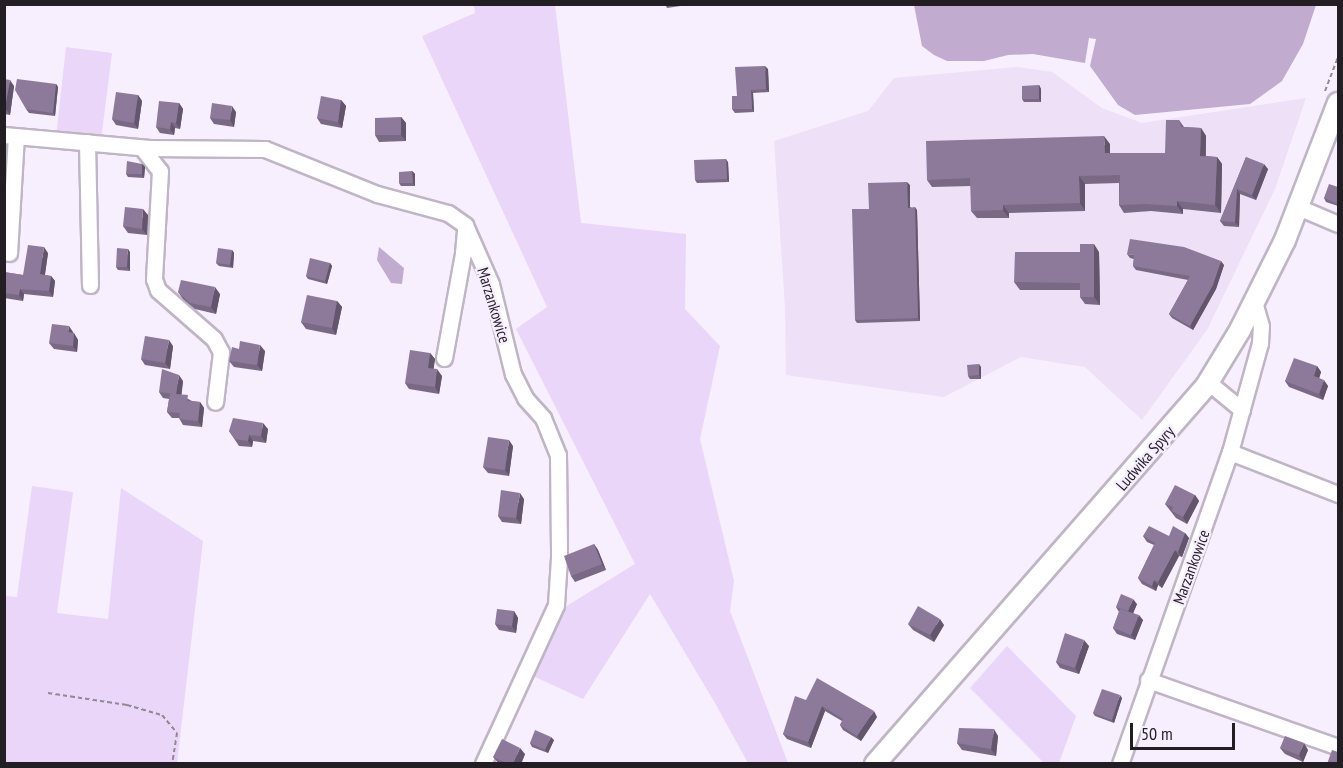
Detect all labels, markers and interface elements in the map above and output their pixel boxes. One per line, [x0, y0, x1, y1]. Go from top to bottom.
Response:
street label: Marzankowice [473, 265, 515, 345]
street label: Ludwika Spyry [1112, 422, 1178, 494]
street label: Marzankowice [1169, 527, 1213, 607]
scale bar [1133, 711, 1238, 749]
text: 50 m [1141, 722, 1173, 745]

